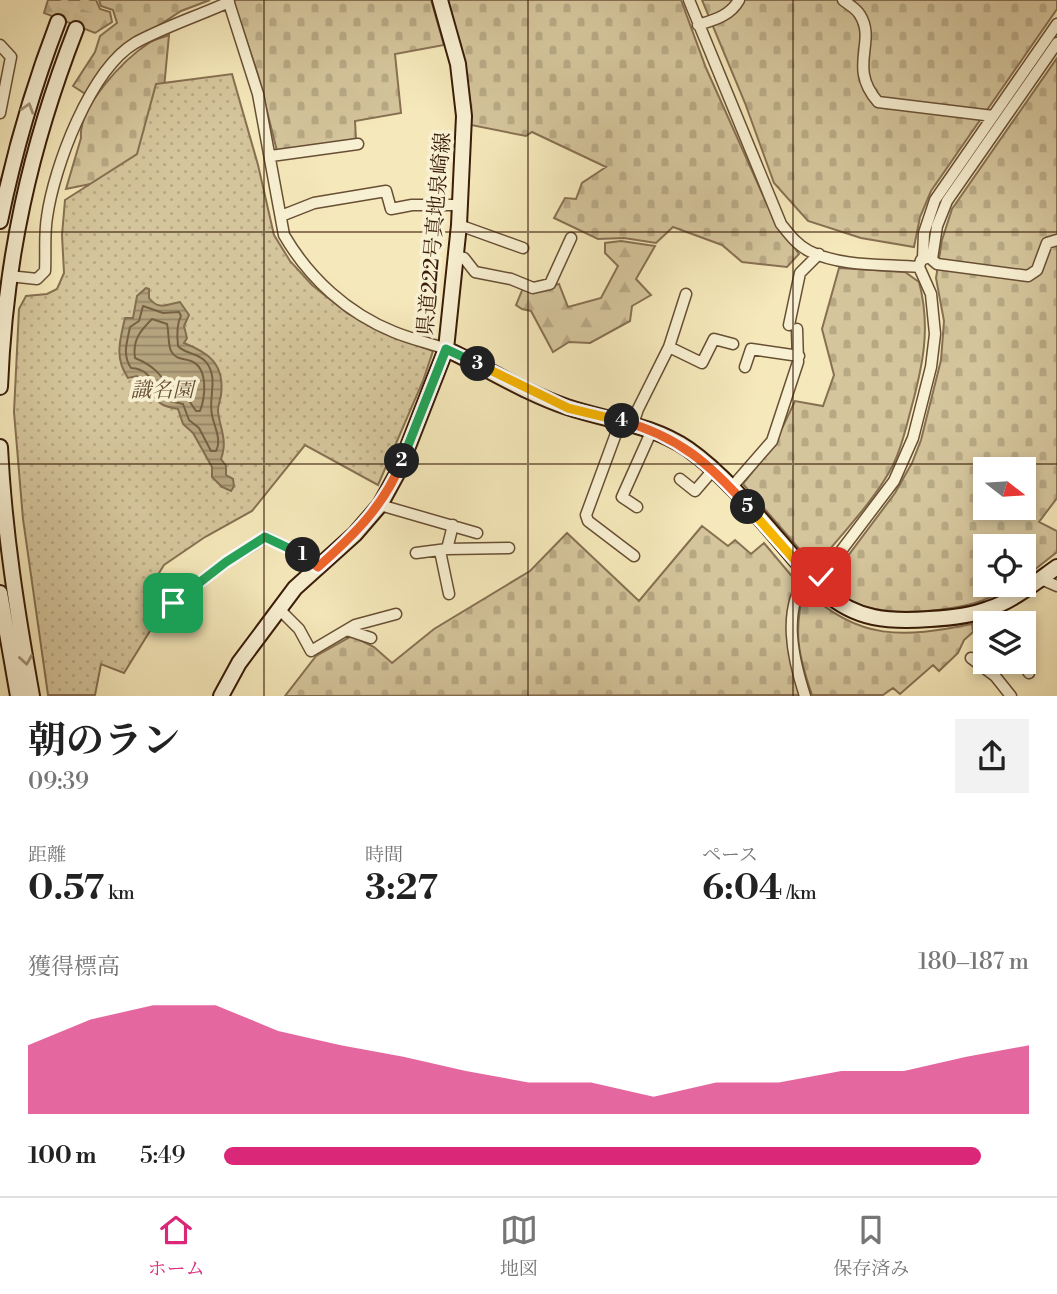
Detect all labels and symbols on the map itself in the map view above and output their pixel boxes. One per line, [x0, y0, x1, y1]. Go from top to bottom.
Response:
one-way arrow [19, 102, 34, 114]
street label: 県道222号真地泉崎線 [413, 131, 457, 337]
pin: 3 [461, 346, 496, 382]
park label: 識名園 [131, 378, 196, 404]
pin: 4 [604, 404, 640, 438]
pin: 2 [384, 444, 420, 478]
north arrow [973, 457, 1036, 520]
pin: 5 [730, 490, 766, 524]
pin: 1 [286, 538, 320, 572]
pin [791, 547, 851, 607]
pin [143, 573, 203, 633]
one-way arrow [18, 654, 33, 666]

